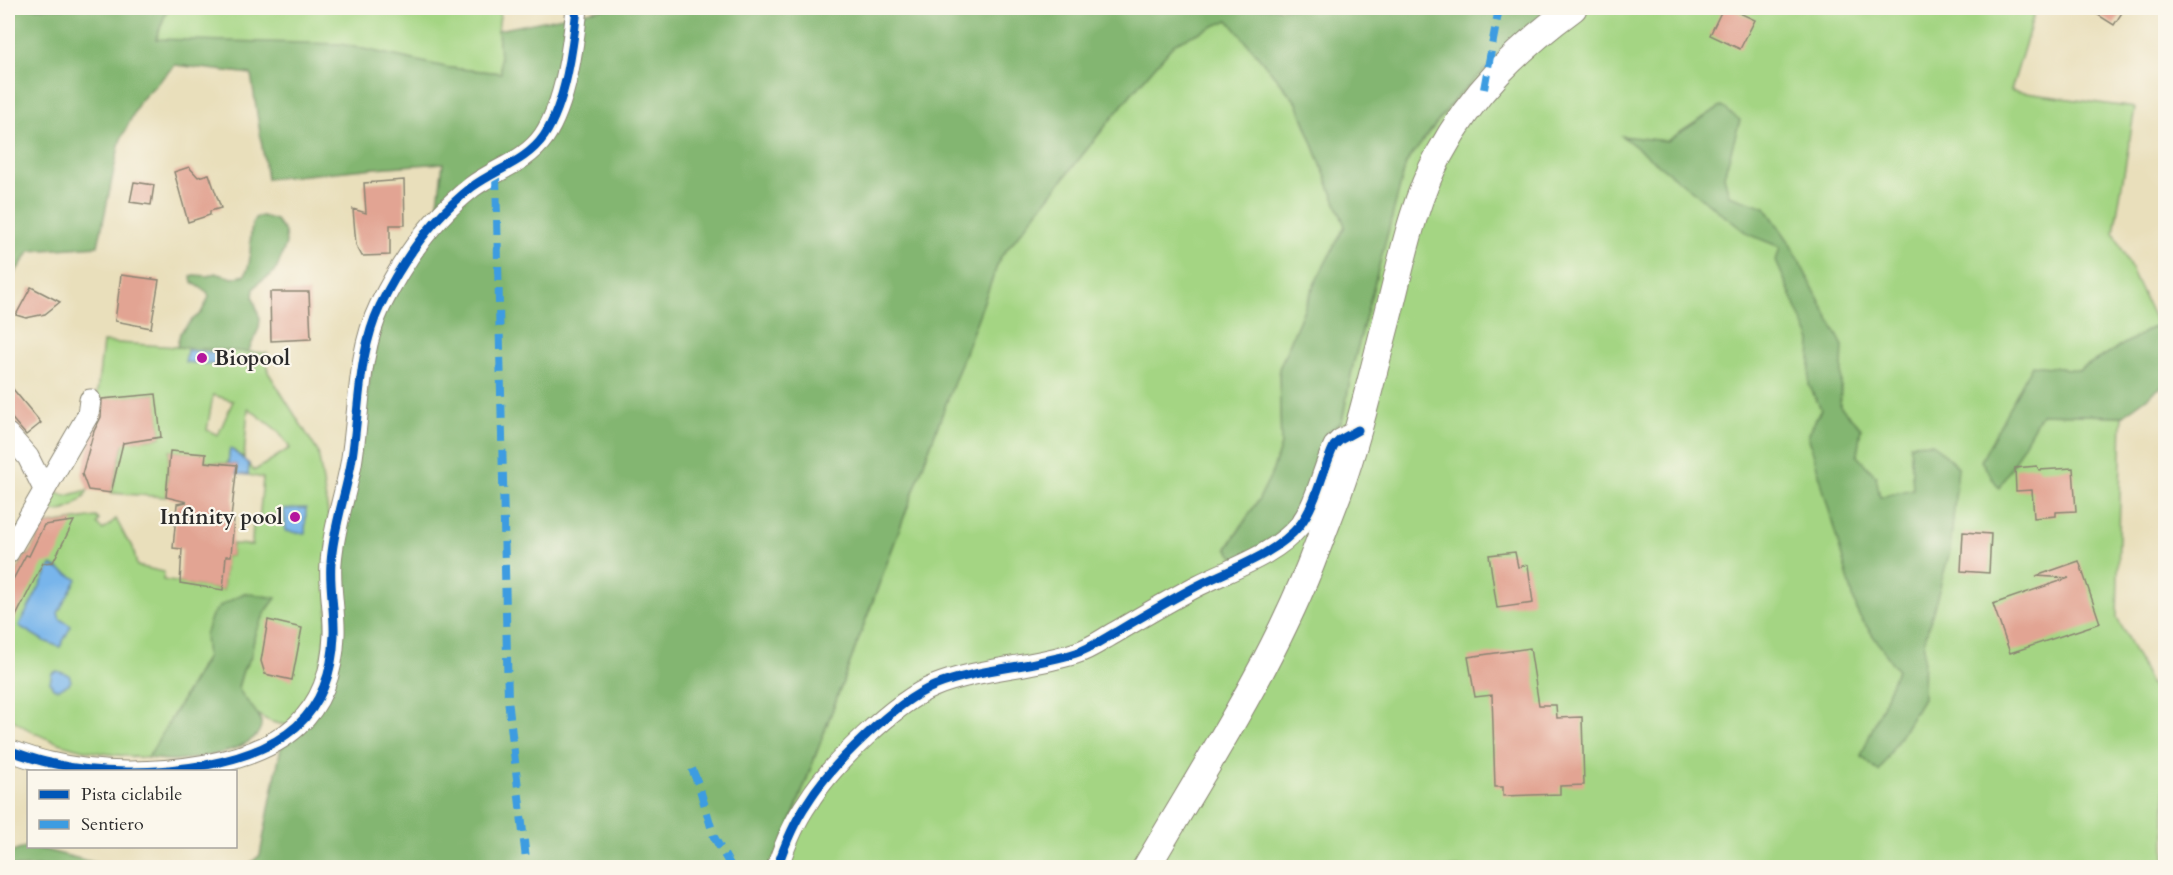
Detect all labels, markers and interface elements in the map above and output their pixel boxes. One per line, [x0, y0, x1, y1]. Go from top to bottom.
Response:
place label: Biopool [214, 344, 290, 373]
marker: Biopool [195, 351, 209, 365]
place label: Infinity pool [160, 503, 283, 532]
marker: Infinity pool [288, 510, 302, 524]
legend [27, 770, 237, 848]
text: Pista ciclabile [81, 782, 182, 807]
text: Sentiero [81, 812, 144, 837]

